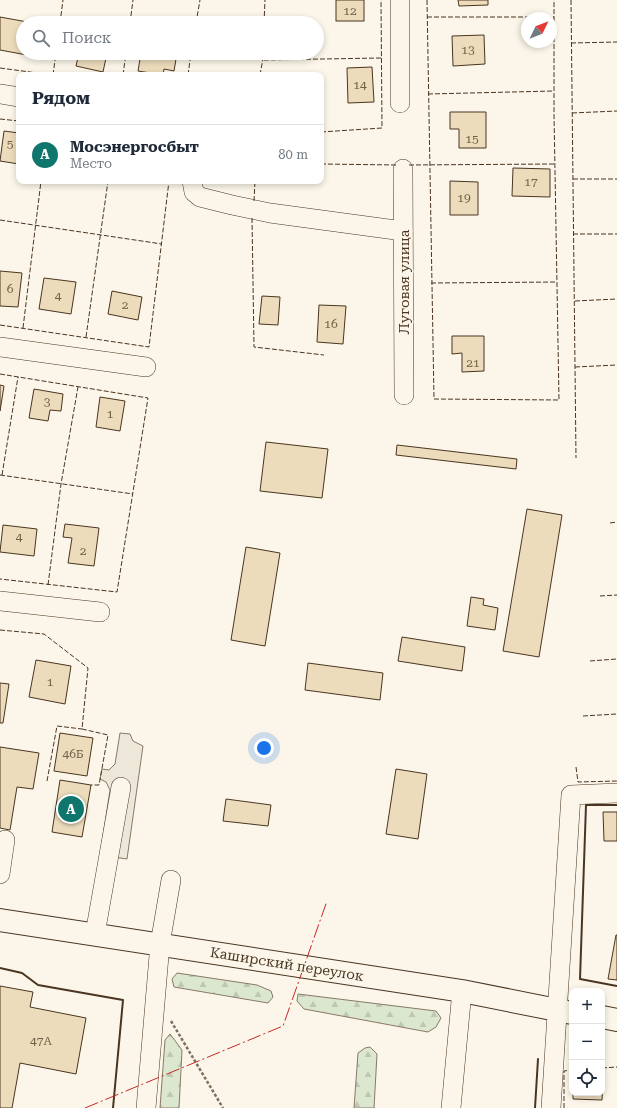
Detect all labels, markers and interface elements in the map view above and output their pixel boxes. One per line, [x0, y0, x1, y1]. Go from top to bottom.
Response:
house number: 12 [343, 4, 357, 18]
north arrow [521, 12, 557, 48]
search box [16, 16, 324, 60]
icon: search [30, 27, 52, 49]
text: Поиск [62, 29, 111, 47]
house number: 13 [461, 43, 475, 57]
house number: 14 [353, 78, 367, 92]
text: Рядом [32, 88, 90, 108]
house number: 15 [465, 132, 479, 146]
house number: 5 [7, 137, 14, 151]
text: Мосэнергосбыт [70, 138, 199, 156]
text: A [40, 147, 50, 162]
text: 80 m [278, 147, 308, 162]
text: Место [70, 156, 112, 171]
house number: 17 [524, 175, 538, 189]
house number: 19 [457, 191, 471, 205]
street label: Луговая улица [396, 229, 412, 334]
house number: 6 [7, 282, 14, 296]
house number: 4 [55, 289, 62, 303]
house number: 2 [122, 298, 129, 312]
house number: 16 [324, 317, 338, 331]
house number: 21 [466, 356, 480, 370]
house number: 3 [44, 395, 51, 409]
house number: 1 [107, 407, 114, 421]
house number: 4 [16, 530, 23, 544]
house number: 2 [80, 544, 87, 558]
house number: 1 [47, 675, 54, 689]
your location [254, 738, 274, 758]
house number: 46Б [62, 747, 84, 761]
pin: A [58, 794, 84, 824]
street label: Каширский переулок [209, 944, 365, 984]
map controls [569, 988, 605, 1096]
button: + [569, 988, 605, 1024]
button: − [569, 1024, 605, 1060]
house number: 47А [30, 1034, 53, 1048]
button: locate [569, 1060, 605, 1096]

